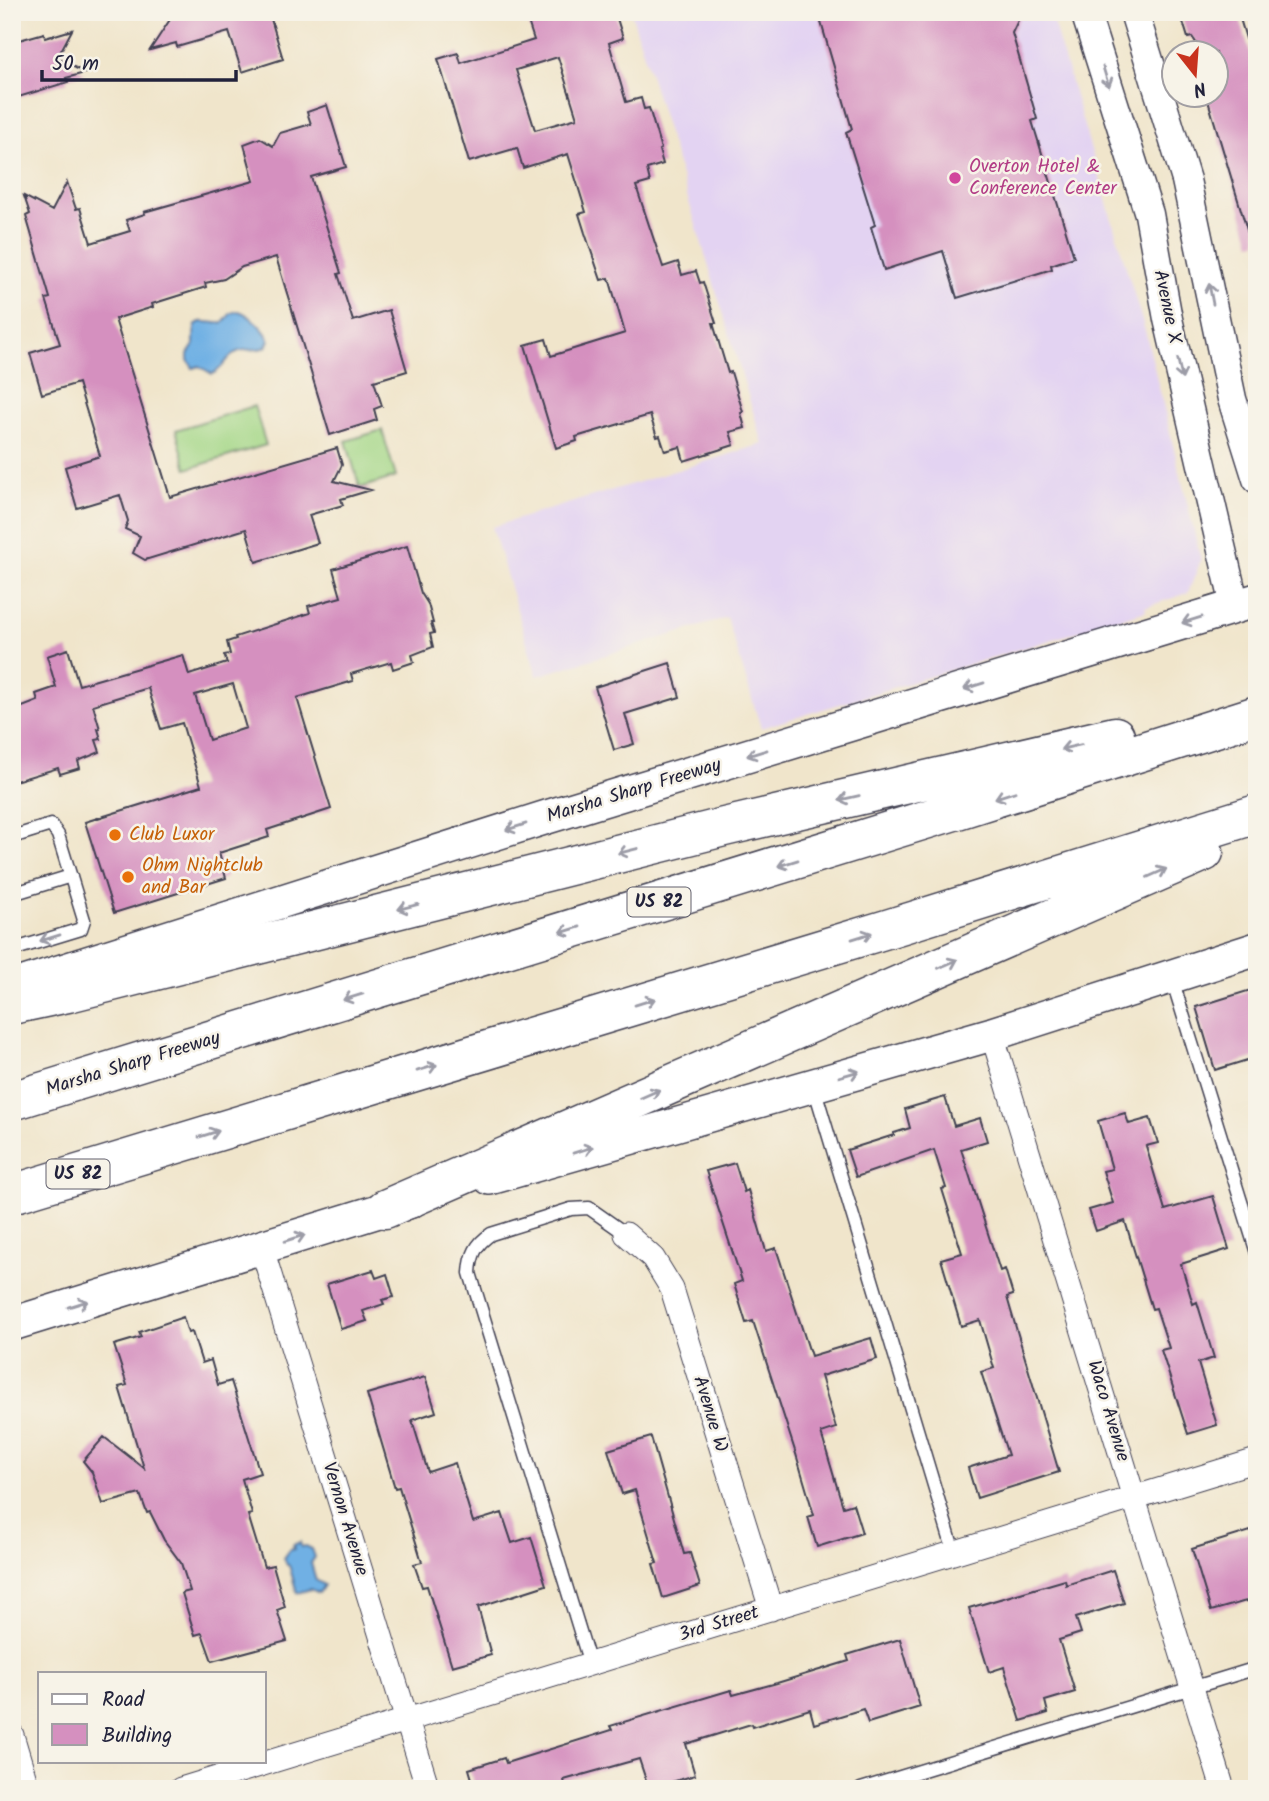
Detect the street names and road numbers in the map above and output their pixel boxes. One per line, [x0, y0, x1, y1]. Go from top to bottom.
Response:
street label: Avenue X [1144, 267, 1190, 347]
street label: Marsha Sharp Freeway [543, 750, 726, 832]
road number: US 82 [628, 888, 690, 917]
street label: Marsha Sharp Freeway [42, 1023, 225, 1105]
road number: US 82 [46, 1160, 110, 1189]
street label: Waco Avenue [1078, 1357, 1138, 1466]
street label: Avenue W [684, 1372, 736, 1456]
street label: Vernon Avenue [313, 1458, 377, 1580]
street label: 3rd Street [675, 1597, 763, 1650]

